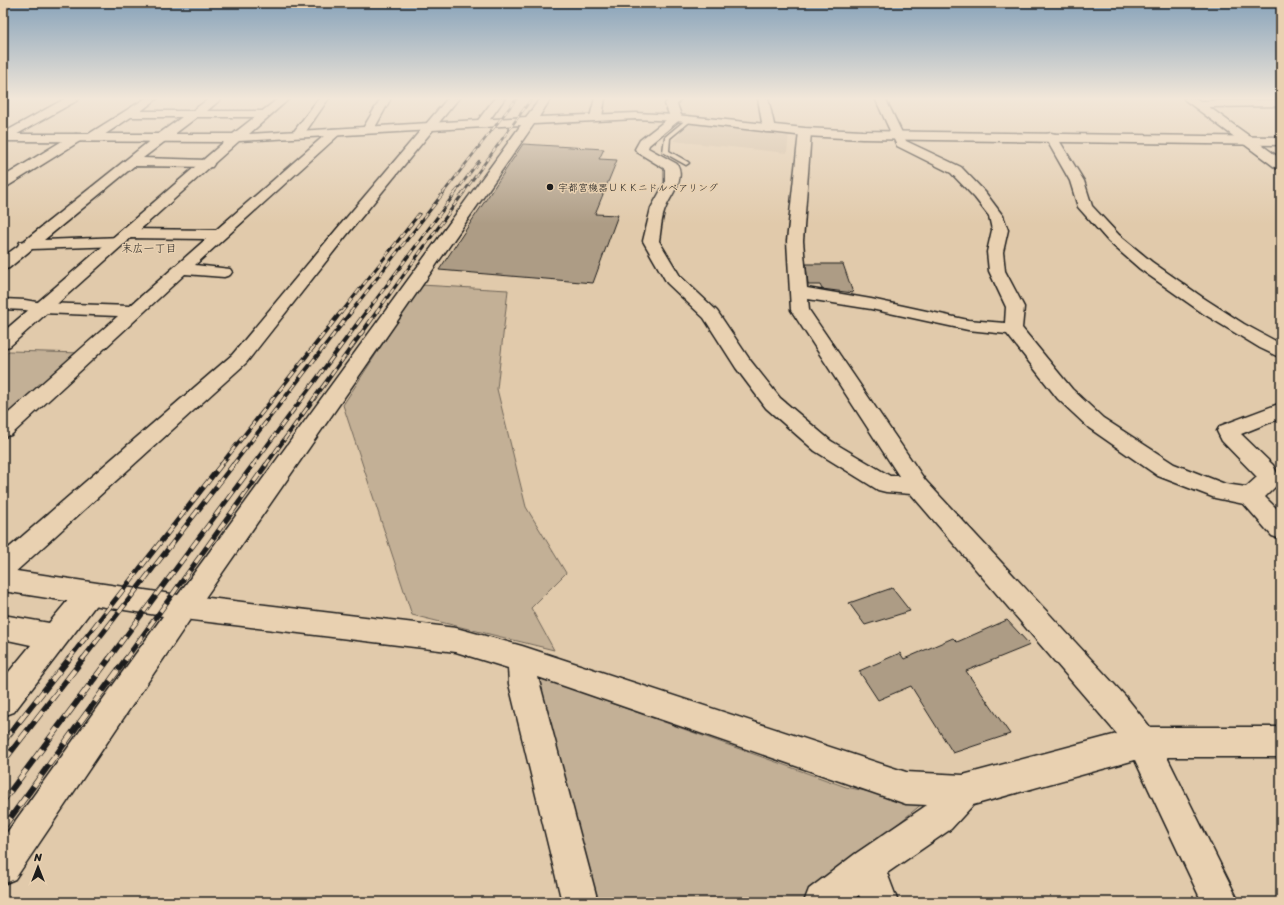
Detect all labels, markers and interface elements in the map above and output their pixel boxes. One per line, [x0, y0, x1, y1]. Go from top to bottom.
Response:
place label: 宇都宮機器ＵＫＫニドルベアリング [558, 179, 718, 197]
marker: 宇都宮機器ＵＫＫニドルベアリング [545, 182, 555, 192]
district label: 末広一丁目 [122, 239, 177, 258]
north arrow [18, 847, 58, 887]
text: N [33, 848, 42, 867]

